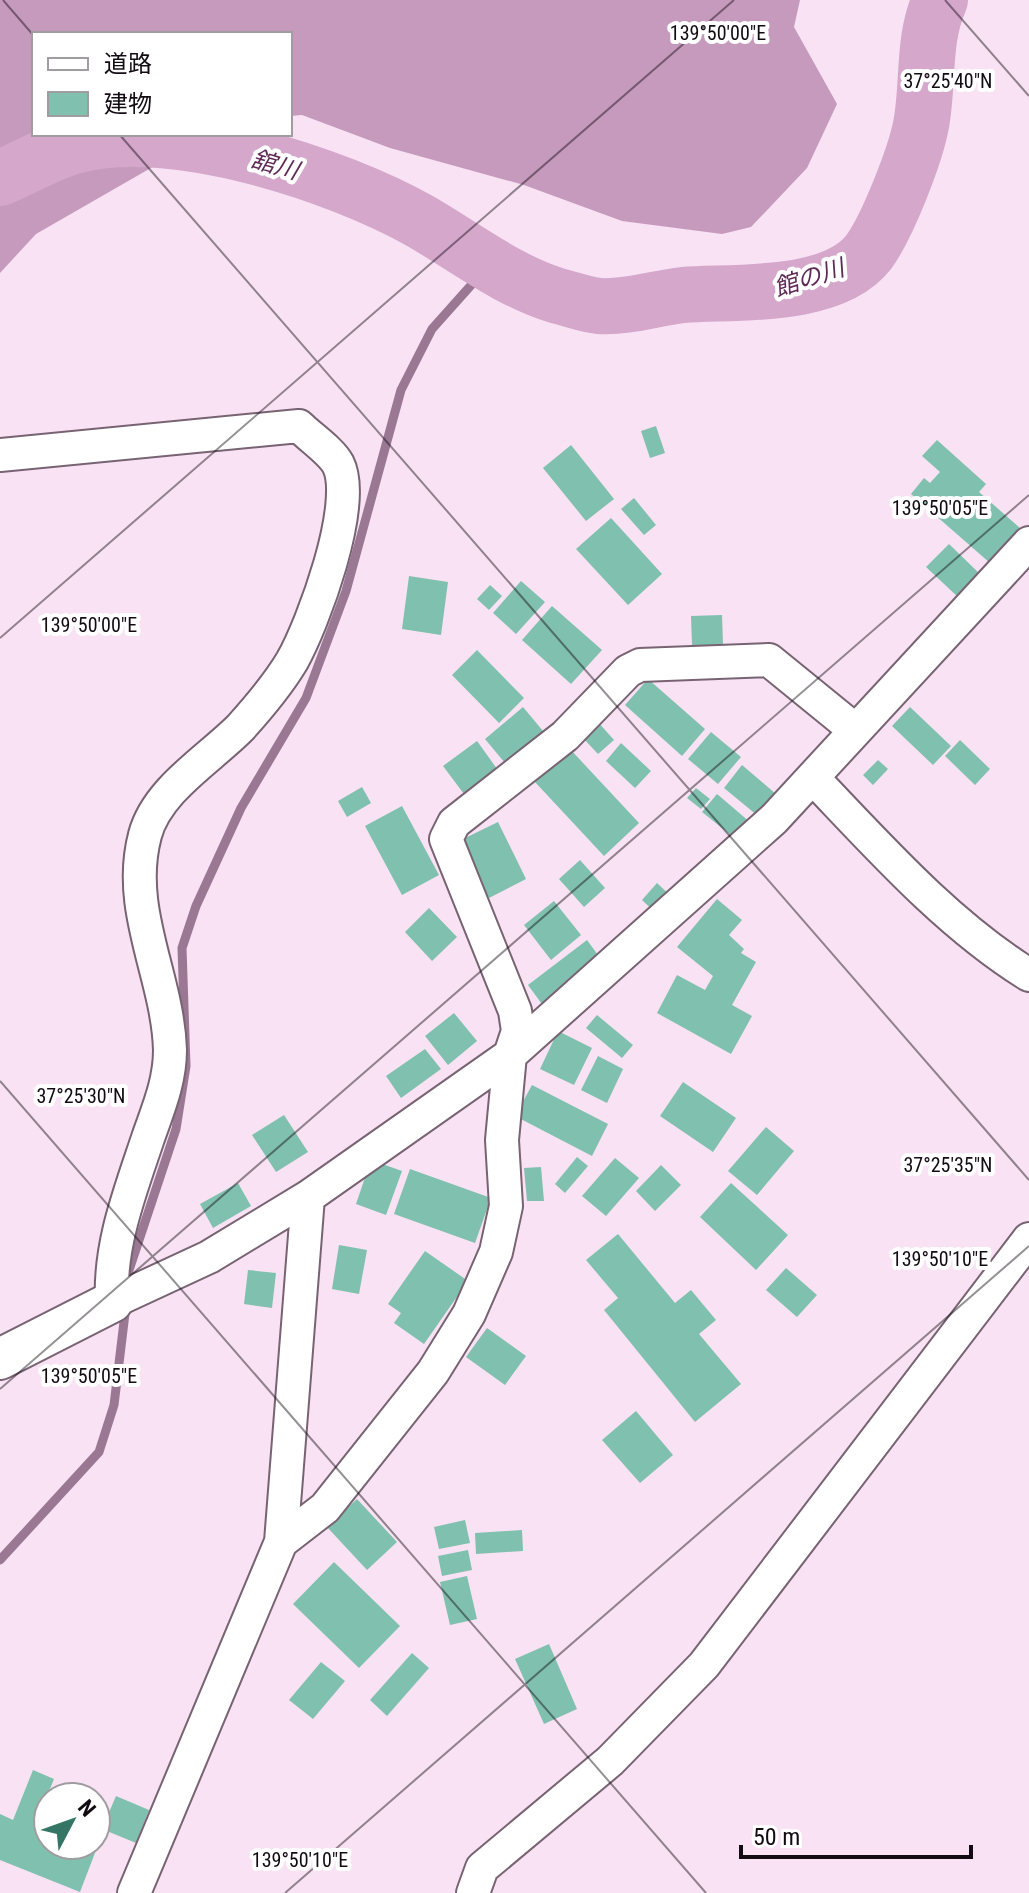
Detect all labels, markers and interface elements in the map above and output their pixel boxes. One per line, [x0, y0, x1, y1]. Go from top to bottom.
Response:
text: 139°50'00"E [670, 21, 766, 45]
legend [32, 32, 292, 136]
text: 道路 [104, 50, 152, 78]
text: 37°25'40"N [903, 69, 993, 93]
text: 建物 [104, 90, 152, 118]
water label: 舘川 [248, 145, 305, 186]
water label: 館の川 [770, 253, 850, 302]
text: 139°50'05"E [892, 496, 988, 520]
text: 139°50'00"E [41, 613, 137, 637]
text: 37°25'30"N [36, 1084, 126, 1108]
text: 37°25'35"N [903, 1153, 993, 1177]
text: 139°50'10"E [892, 1247, 988, 1271]
text: 139°50'05"E [41, 1364, 137, 1388]
north arrow [32, 1781, 112, 1861]
text: N [73, 1795, 101, 1821]
scale bar [741, 1809, 971, 1859]
text: 50 m [753, 1823, 800, 1851]
text: 139°50'10"E [252, 1848, 348, 1872]

